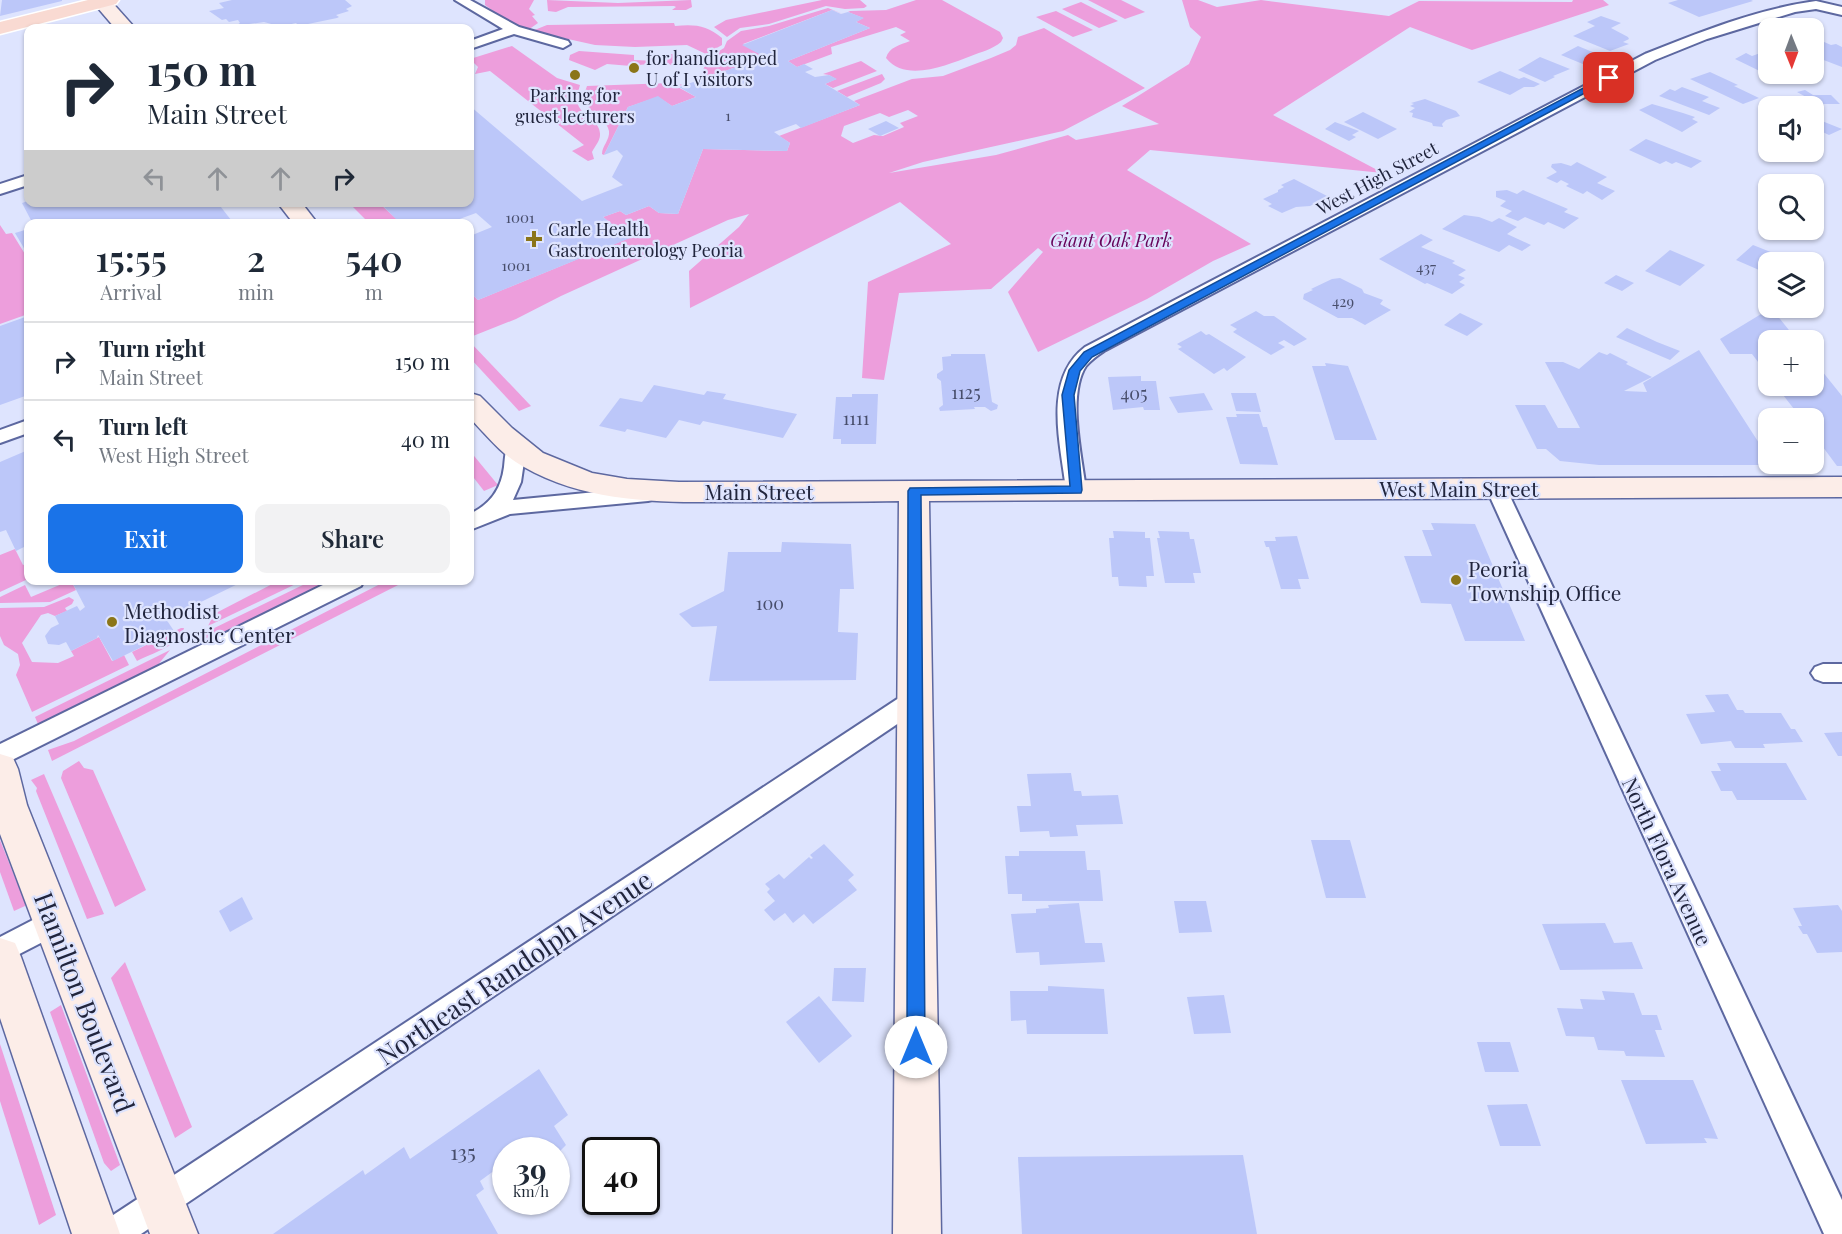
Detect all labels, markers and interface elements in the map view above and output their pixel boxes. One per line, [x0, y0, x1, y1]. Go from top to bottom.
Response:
north arrow [1758, 18, 1824, 84]
map controls [1758, 18, 1824, 474]
text: 150 m [147, 41, 257, 97]
place label: for handicapped U of I visitors [646, 46, 778, 91]
icon: right [48, 48, 126, 126]
pin [1583, 52, 1634, 103]
marker: for handicapped U of I visitors [627, 61, 641, 75]
icon: arrive [1592, 61, 1625, 94]
marker: Parking for guest lecturers [568, 68, 582, 82]
place label: Parking for guest lecturers [515, 83, 635, 128]
text: Main Street [147, 95, 287, 131]
button: sound [1758, 96, 1824, 162]
house number: 1 [725, 105, 731, 125]
street label: West High Street [1311, 136, 1443, 221]
icon: left [138, 162, 171, 195]
icon: ahead [201, 162, 234, 195]
icon: ahead [264, 162, 297, 195]
icon: right [327, 162, 360, 195]
button: search [1758, 174, 1824, 240]
house number: 1001 [505, 207, 535, 227]
place label: Carle Health Gastroenterology Peoria [548, 217, 743, 262]
park label: Giant Oak Park [1050, 228, 1172, 252]
marker: Carle Health Gastroenterology Peoria [525, 230, 543, 248]
text: 15:55 [95, 233, 167, 281]
text: 2 [247, 233, 265, 281]
text: 540 [345, 233, 403, 281]
button: layers [1758, 252, 1824, 318]
house number: 1001 [501, 255, 531, 275]
house number: 437 [1416, 257, 1436, 277]
text: Arrival [100, 278, 162, 305]
text: min [238, 278, 274, 305]
text: m [365, 278, 383, 305]
house number: 429 [1332, 291, 1354, 311]
button: + [1758, 330, 1824, 396]
text: Turn right [99, 333, 205, 363]
icon: right [48, 345, 81, 378]
text: 150 m [395, 346, 450, 376]
text: Main Street [99, 363, 203, 390]
house number: 1125 [951, 380, 981, 404]
house number: 405 [1120, 381, 1148, 405]
house number: 1111 [843, 406, 870, 430]
button: − [1758, 408, 1824, 474]
text: Turn left [99, 411, 188, 441]
icon: left [48, 423, 81, 456]
text: 40 m [401, 424, 450, 454]
text: West High Street [99, 441, 249, 468]
street label: West Main Street [1379, 474, 1539, 502]
street label: Main Street [705, 477, 814, 505]
button: Exit [48, 504, 243, 573]
button: Share [255, 504, 450, 573]
place label: Peoria Township Office [1468, 554, 1622, 606]
marker: Peoria Township Office [1449, 573, 1463, 587]
house number: 100 [756, 591, 784, 615]
place label: Methodist Diagnostic Center [124, 596, 295, 648]
marker: Methodist Diagnostic Center [105, 615, 119, 629]
street label: North Flora Avenue [1617, 772, 1719, 950]
street label: Northeast Randolph Avenue [370, 862, 658, 1072]
street label: Hamilton Boulevard [27, 887, 143, 1117]
position arrow [884, 1015, 948, 1079]
house number: 135 [450, 1137, 476, 1165]
speed limit sign: 40 [582, 1137, 660, 1215]
text: 39 [515, 1149, 547, 1189]
text: km/h [513, 1181, 549, 1201]

